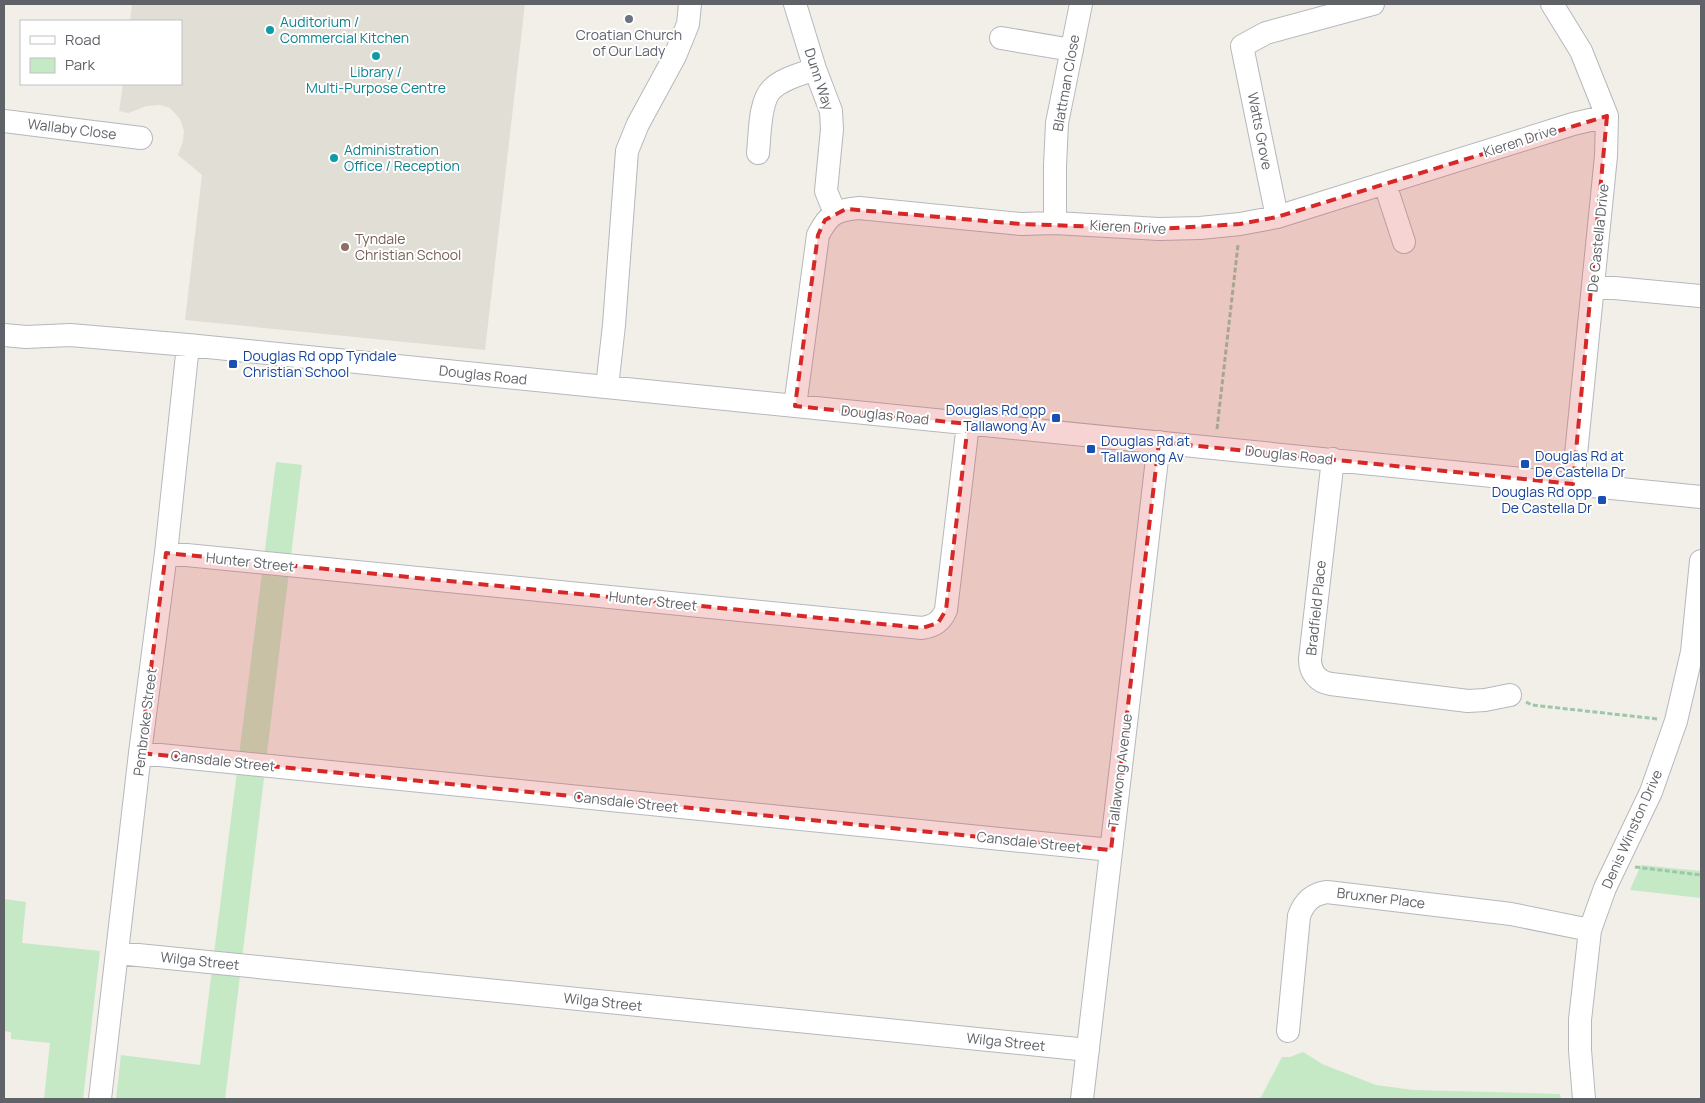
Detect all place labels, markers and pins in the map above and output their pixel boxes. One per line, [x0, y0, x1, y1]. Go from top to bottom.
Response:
place label: Auditorium / Commercial Kitchen [280, 12, 409, 47]
marker: Croatian Church of Our Lady [623, 13, 635, 25]
marker: Auditorium / Commercial Kitchen [264, 24, 276, 36]
place label: Croatian Church of Our Lady [576, 25, 682, 60]
marker: Library / Multi-Purpose Centre [370, 50, 382, 62]
place label: Library / Multi-Purpose Centre [306, 62, 446, 97]
place label: Administration Office / Reception [344, 140, 460, 175]
marker: Administration Office / Reception [328, 152, 340, 164]
place label: Tyndale Christian School [355, 229, 461, 264]
marker: Tyndale Christian School [339, 241, 351, 253]
place label: Douglas Rd opp Tyndale Christian School [243, 346, 397, 381]
marker: Douglas Rd opp Tyndale Christian School [227, 358, 239, 370]
place label: Douglas Rd opp Tallawong Av [946, 400, 1046, 435]
marker: Douglas Rd opp Tallawong Av [1050, 412, 1062, 424]
place label: Douglas Rd at Tallawong Av [1101, 431, 1190, 466]
marker: Douglas Rd at Tallawong Av [1085, 443, 1097, 455]
place label: Douglas Rd at De Castella Dr [1535, 446, 1626, 481]
marker: Douglas Rd at De Castella Dr [1519, 458, 1531, 470]
place label: Douglas Rd opp De Castella Dr [1492, 482, 1592, 517]
marker: Douglas Rd opp De Castella Dr [1596, 494, 1608, 506]

